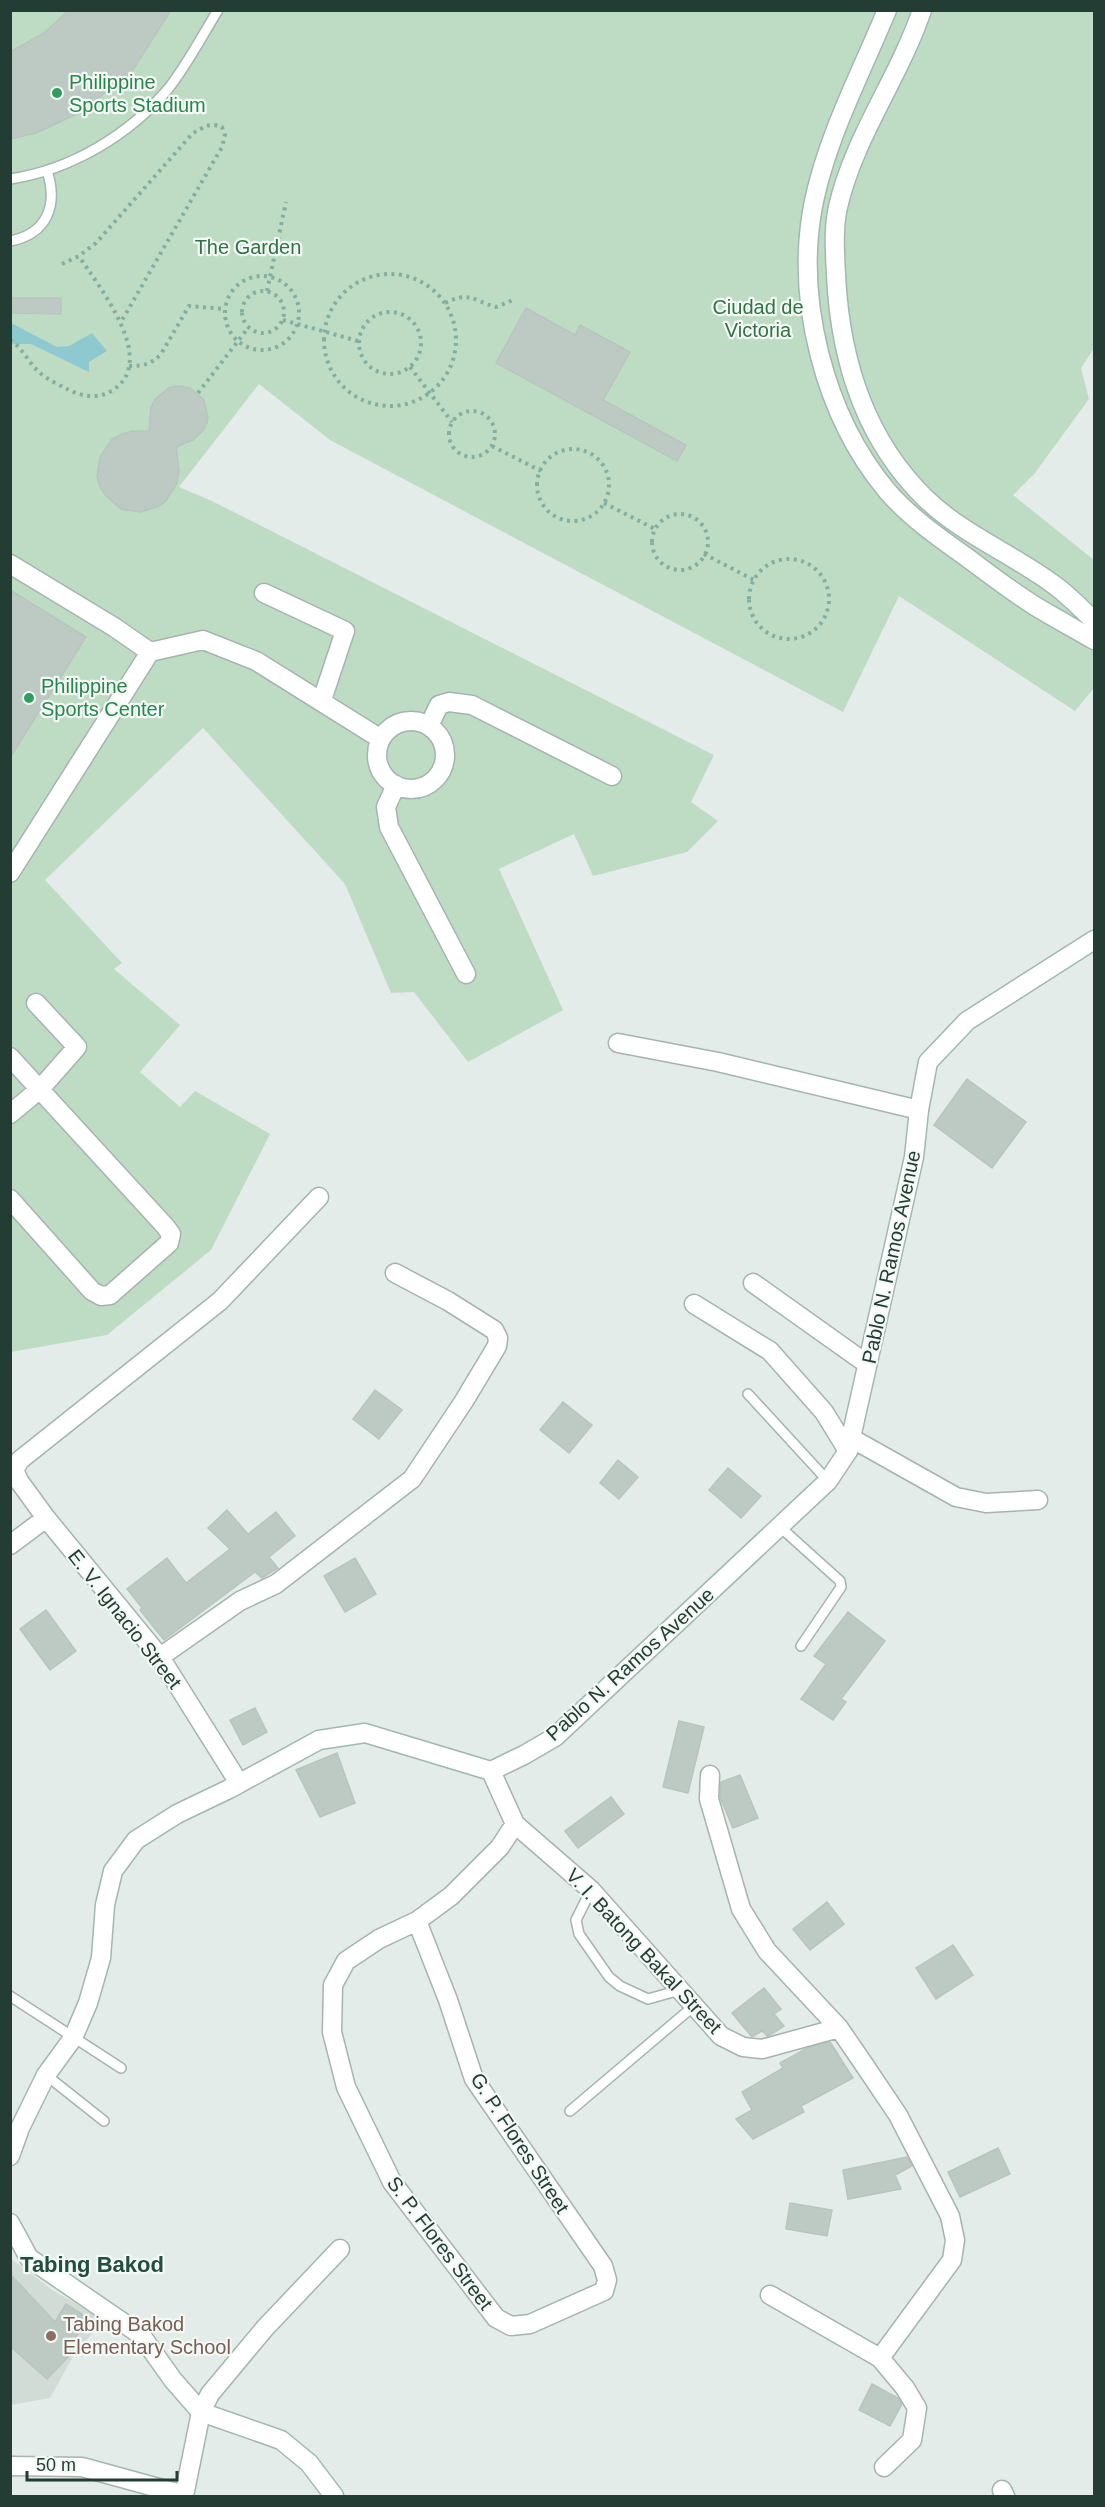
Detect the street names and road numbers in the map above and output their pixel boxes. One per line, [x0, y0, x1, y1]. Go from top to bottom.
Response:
street label: Pablo N. Ramos Avenue [858, 1148, 924, 1366]
street label: E. V. Ignacio Street [64, 1545, 186, 1693]
street label: Pablo N. Ramos Avenue [542, 1583, 718, 1745]
street label: V. I. Batong Bakal Street [562, 1864, 726, 2038]
street label: G. P. Flores Street [466, 2069, 574, 2218]
street label: S. P. Flores Street [383, 2172, 497, 2314]

